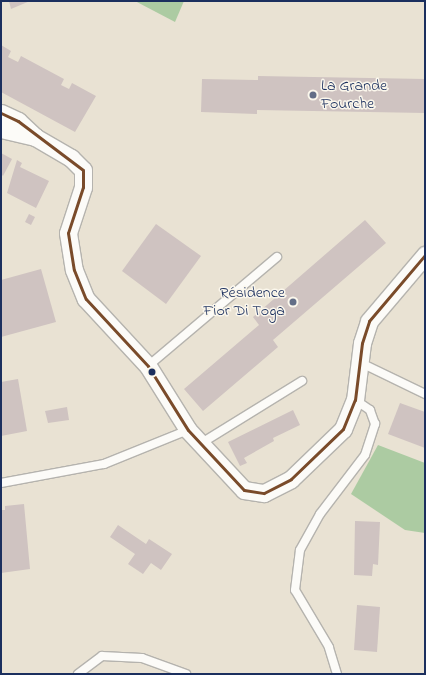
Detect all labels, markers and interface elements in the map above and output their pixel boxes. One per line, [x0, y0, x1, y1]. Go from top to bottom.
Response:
place label: La Grande Fourche [321, 76, 387, 114]
marker: La Grande Fourche [308, 90, 318, 100]
place label: Résidence Fior Di Toga [203, 283, 285, 321]
marker: Résidence Fior Di Toga [288, 297, 298, 307]
unlabelled marker [147, 367, 157, 377]

